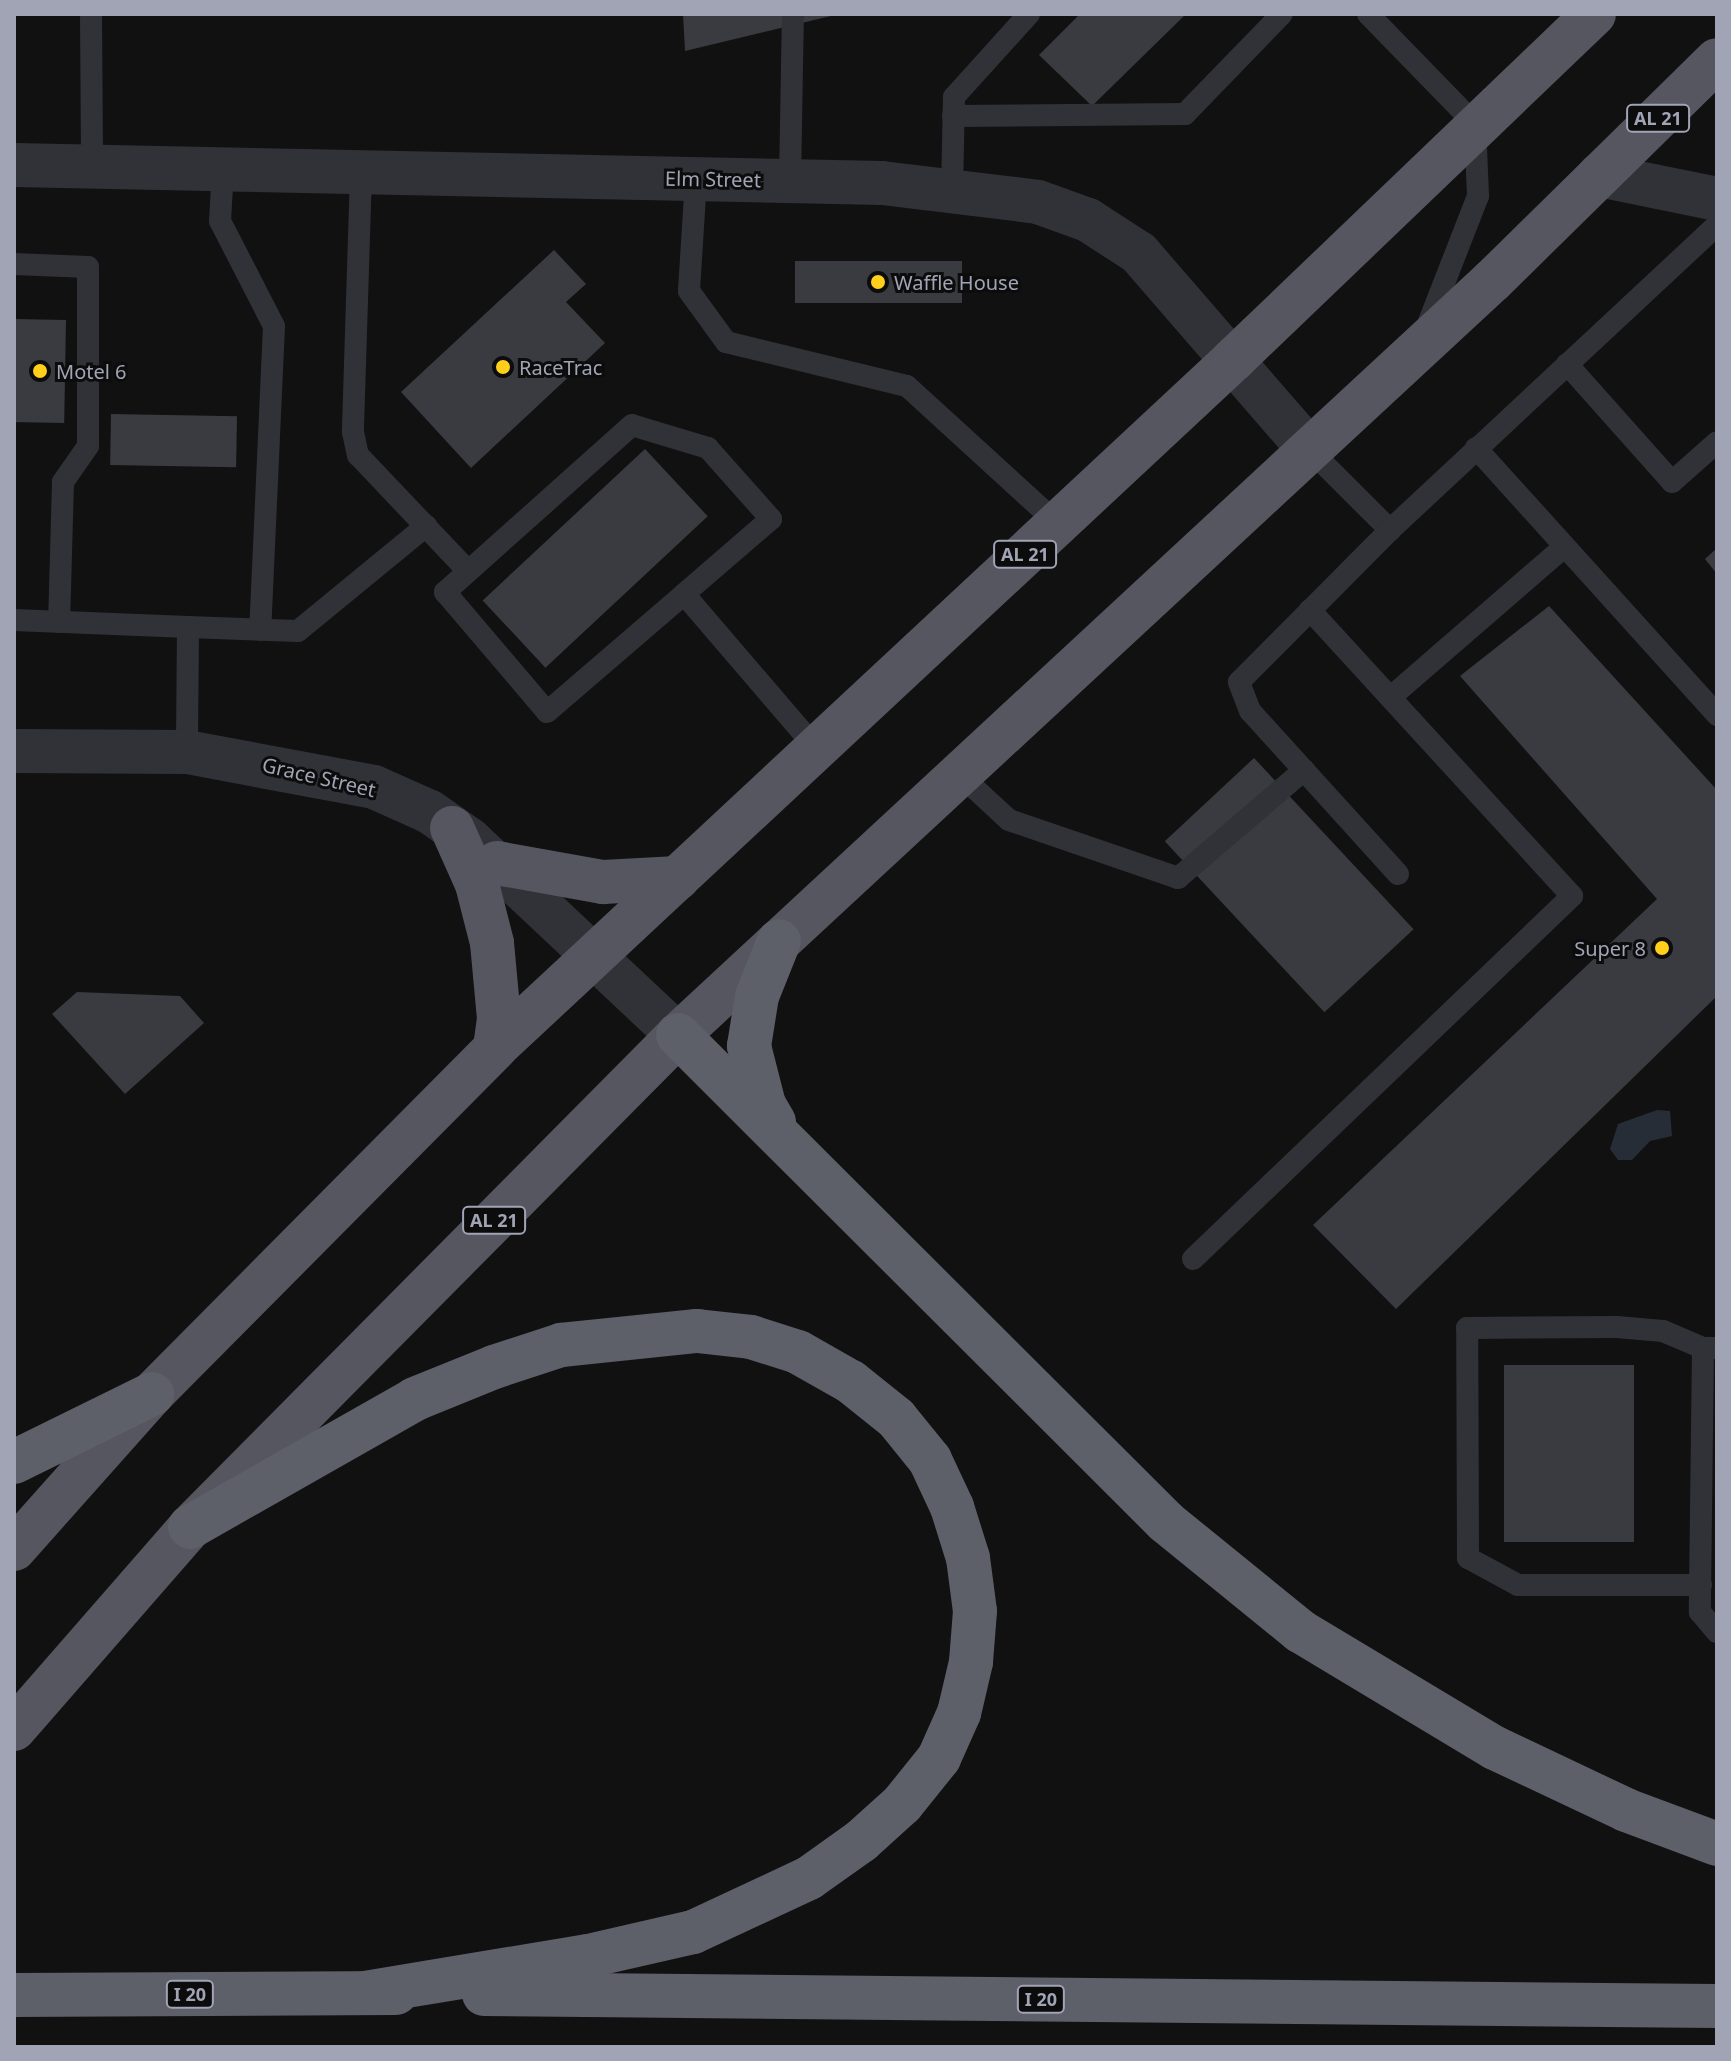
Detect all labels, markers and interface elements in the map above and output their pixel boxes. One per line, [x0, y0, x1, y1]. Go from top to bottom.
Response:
road number: AL 21 [1626, 104, 1690, 132]
street label: Elm Street [665, 166, 761, 192]
place label: Waffle House [894, 270, 1019, 294]
marker: Waffle House [869, 273, 887, 291]
place label: RaceTrac [519, 355, 602, 379]
marker: RaceTrac [494, 358, 512, 376]
place label: Motel 6 [56, 359, 127, 383]
marker: Motel 6 [31, 362, 49, 380]
road number: AL 21 [993, 540, 1057, 568]
street label: Grace Street [260, 752, 378, 802]
place label: Super 8 [1574, 936, 1646, 960]
marker: Super 8 [1653, 939, 1671, 957]
road number: AL 21 [462, 1206, 526, 1234]
road number: I 20 [164, 1980, 216, 2008]
road number: I 20 [1015, 1985, 1067, 2013]

